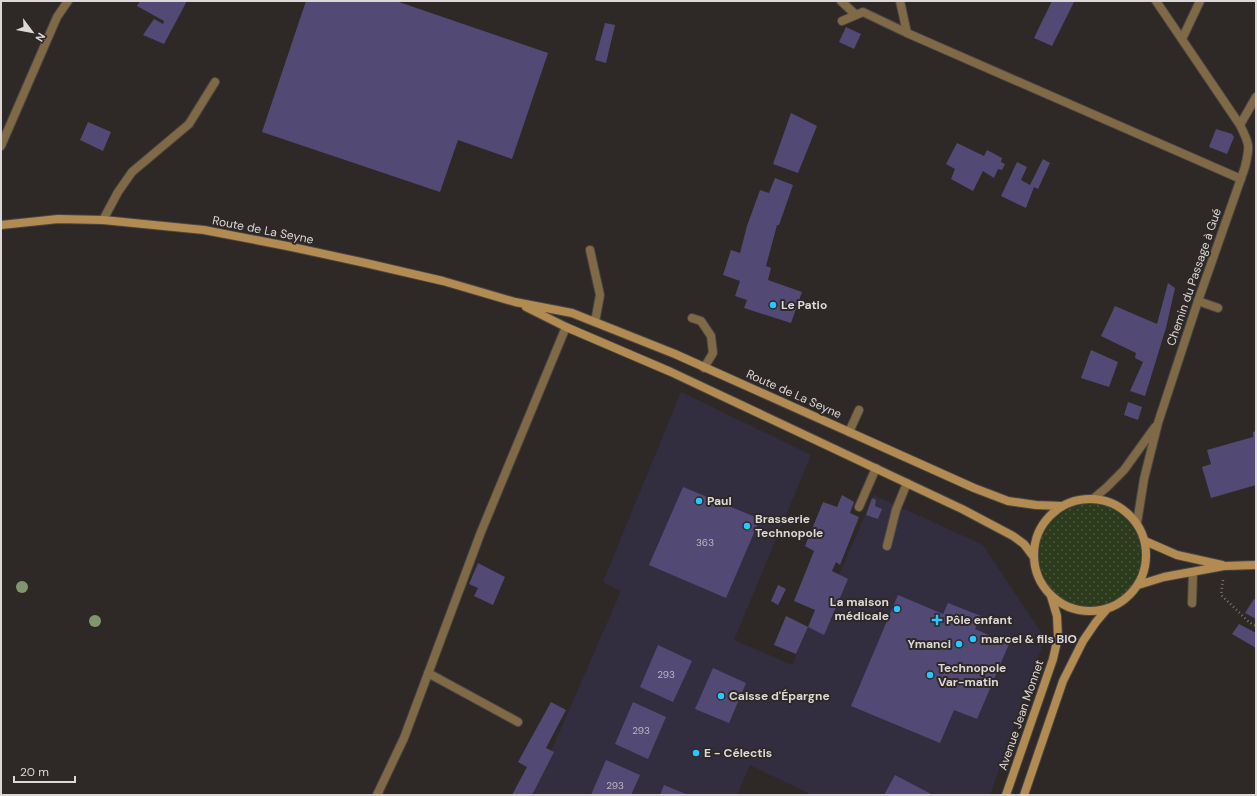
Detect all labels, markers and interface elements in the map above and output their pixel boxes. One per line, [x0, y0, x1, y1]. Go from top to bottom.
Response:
north arrow [12, 12, 52, 52]
text: N [32, 30, 49, 44]
street label: Chemin du Passage à Gué [1163, 206, 1225, 348]
street label: Route de La Seyne [211, 212, 315, 248]
place label: Le Patio [781, 297, 827, 313]
marker: Le Patio [768, 300, 778, 310]
street label: Route de La Seyne [744, 366, 844, 422]
place label: Paul [707, 493, 732, 509]
marker: Paul [694, 496, 704, 506]
place label: Brasserie Technopole [755, 511, 823, 541]
marker: Brasserie Technopole [742, 521, 752, 531]
house number: 363 [696, 536, 714, 549]
place label: La maison médicale [830, 594, 889, 624]
marker: La maison médicale [892, 604, 902, 614]
place label: Pôle enfant [946, 612, 1012, 628]
marker: Pôle enfant [931, 614, 943, 626]
place label: marcel & fils BIO [981, 631, 1077, 647]
marker: marcel & fils BIO [968, 634, 978, 644]
place label: Ymanci [907, 636, 951, 652]
marker: Ymanci [954, 639, 964, 649]
street label: Avenue Jean Monnet [995, 657, 1047, 772]
place label: Technopole Var-matin [938, 660, 1006, 690]
house number: 293 [657, 668, 675, 681]
marker: Technopole Var-matin [925, 670, 935, 680]
place label: Caisse d'Épargne [729, 688, 830, 704]
marker: Caisse d'Épargne [716, 691, 726, 701]
house number: 293 [632, 724, 650, 737]
place label: E - Célectis [704, 745, 772, 761]
marker: E - Célectis [691, 748, 701, 758]
scale bar [14, 758, 75, 784]
text: 20 m [20, 764, 49, 780]
house number: 293 [606, 779, 624, 792]

